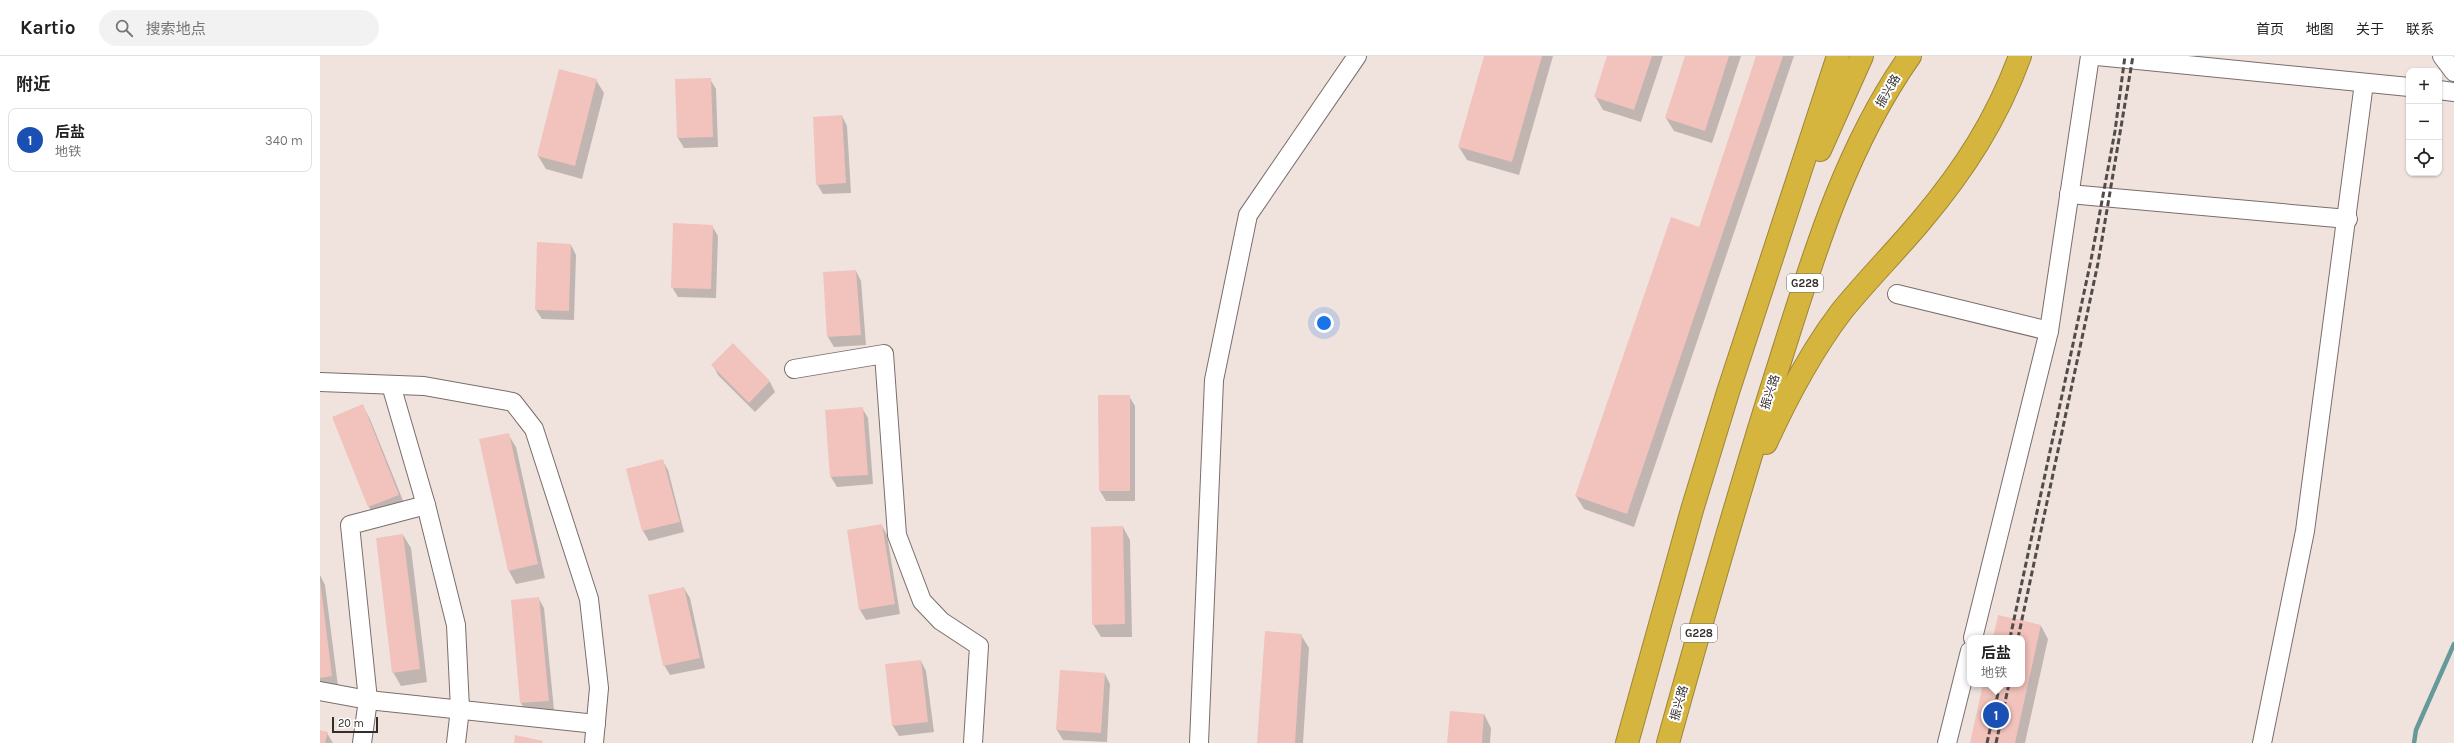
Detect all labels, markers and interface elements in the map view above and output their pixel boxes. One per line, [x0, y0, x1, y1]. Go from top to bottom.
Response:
search box [99, 10, 379, 46]
text: Kartio [20, 17, 75, 39]
icon: search [113, 17, 135, 39]
text: 搜索地点 [145, 20, 206, 38]
text: 首页 [2256, 21, 2284, 38]
text: 地图 [2306, 21, 2334, 38]
text: 关于 [2356, 21, 2384, 38]
text: 联系 [2406, 21, 2434, 38]
map controls [2406, 68, 2442, 176]
button: + [2406, 68, 2442, 104]
street label: 振兴路 [1873, 72, 1903, 110]
text: 附近 [16, 74, 50, 94]
button: − [2406, 104, 2442, 140]
text: 后盐 [55, 123, 85, 141]
text: 1 [28, 133, 32, 148]
text: 340 m [265, 133, 303, 148]
button: locate [2406, 140, 2442, 176]
text: 地铁 [55, 144, 81, 159]
road number: G228 [1787, 274, 1823, 292]
your location [1314, 313, 1334, 333]
street label: 振兴路 [1758, 373, 1782, 411]
road number: G228 [1681, 624, 1717, 642]
popup [1967, 635, 2025, 687]
text: 后盐 [1981, 644, 2011, 662]
text: 地铁 [1981, 665, 2007, 680]
street label: 振兴路 [1667, 684, 1691, 722]
pin: 1 [1983, 700, 2009, 730]
scale bar [332, 715, 378, 734]
text: 20 m [338, 717, 364, 730]

